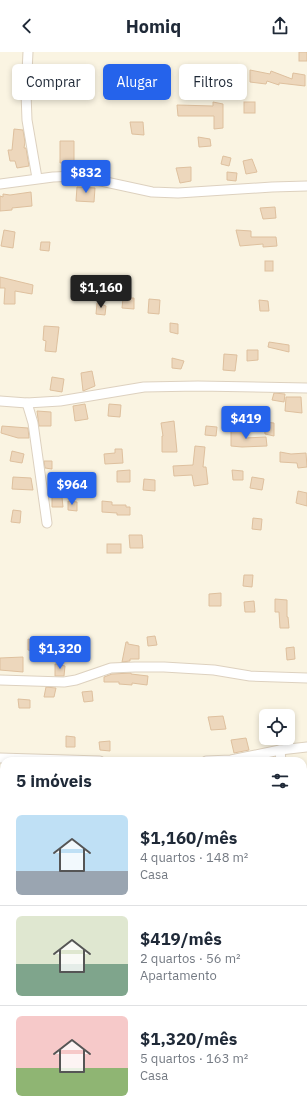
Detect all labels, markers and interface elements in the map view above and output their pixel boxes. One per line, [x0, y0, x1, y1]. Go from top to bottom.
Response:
icon: back [16, 15, 38, 37]
text: Homiq [126, 15, 181, 38]
icon: share [269, 15, 291, 37]
chip: Comprar [12, 64, 95, 100]
chip: Alugar [103, 64, 171, 100]
chip: Filtros [179, 64, 247, 100]
pin: $832 [62, 160, 110, 194]
text: $832 [70, 164, 102, 181]
pin: $1,160 [68, 275, 134, 309]
text: $1,160 [79, 279, 123, 296]
pin: $419 [222, 406, 270, 440]
text: $419 [230, 410, 262, 427]
pin: $964 [48, 472, 96, 506]
text: $964 [56, 476, 88, 493]
pin: $1,320 [27, 636, 93, 670]
text: $1,320 [38, 640, 82, 657]
map controls [259, 709, 295, 745]
button: locate [259, 709, 295, 745]
text: 5 imóveis [16, 770, 92, 792]
icon: filters [269, 770, 291, 792]
text: $1,160/mês [140, 827, 237, 849]
icon: home [48, 831, 96, 879]
text: 4 quartos · 148 m² [140, 849, 248, 866]
text: Casa [140, 866, 168, 883]
text: $419/mês [140, 928, 222, 950]
icon: home [48, 932, 96, 980]
text: 2 quartos · 56 m² [140, 950, 241, 967]
text: Apartamento [140, 967, 217, 984]
text: $1,320/mês [140, 1028, 237, 1050]
icon: home [48, 1032, 96, 1080]
text: 5 quartos · 163 m² [140, 1050, 248, 1067]
text: Casa [140, 1067, 168, 1084]

